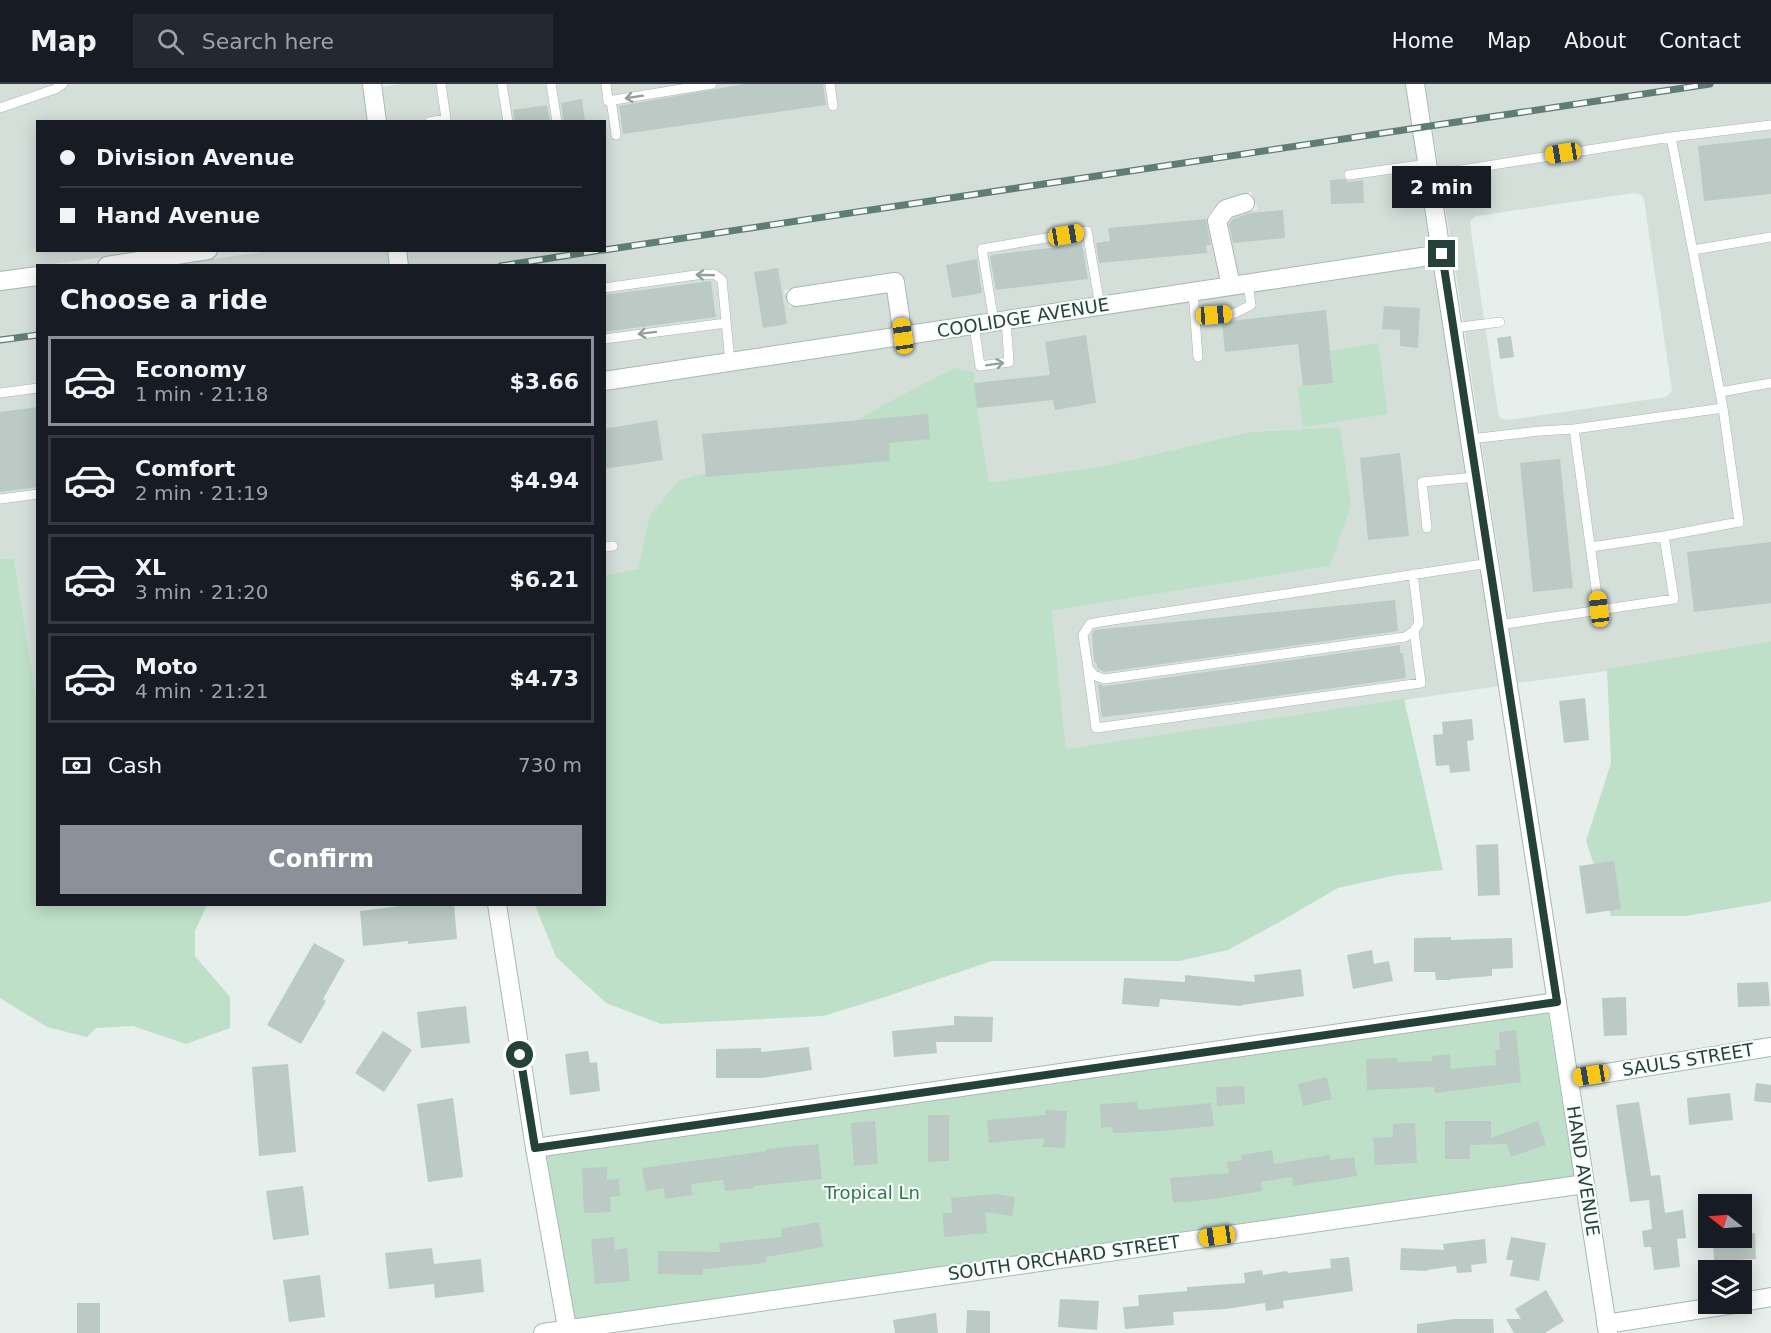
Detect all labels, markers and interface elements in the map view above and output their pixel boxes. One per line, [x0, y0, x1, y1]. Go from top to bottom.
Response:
search box [133, 14, 553, 68]
text: Map [30, 25, 97, 58]
icon: search [154, 25, 187, 58]
text: Search here [202, 29, 334, 54]
text: Home [1392, 29, 1454, 53]
text: Map [1487, 29, 1531, 53]
text: About [1564, 29, 1626, 53]
text: Contact [1659, 29, 1741, 53]
one-way arrow [625, 91, 644, 102]
car [1544, 141, 1582, 165]
text: Division Avenue [96, 145, 295, 170]
callout: 2 min [1392, 167, 1492, 209]
text: 2 min [1410, 175, 1473, 199]
text: Hand Avenue [96, 203, 260, 228]
car [1047, 223, 1085, 247]
route end [1428, 240, 1455, 267]
one-way arrow [696, 269, 716, 281]
text: Choose a ride [60, 284, 268, 315]
street label: COOLIDGE AVENUE [935, 294, 1111, 341]
car [1195, 305, 1233, 325]
car [892, 317, 914, 355]
one-way arrow [637, 327, 657, 338]
icon: car [63, 354, 117, 408]
text: Economy [135, 357, 246, 382]
one-way arrow [984, 358, 1004, 369]
text: $3.66 [509, 369, 579, 394]
text: 1 min · 21:18 [135, 382, 269, 406]
icon: car [63, 453, 117, 507]
text: Comfort [135, 456, 235, 481]
text: $4.94 [509, 468, 579, 493]
text: 2 min · 21:19 [135, 481, 269, 505]
icon: car [63, 552, 117, 606]
text: XL [135, 555, 166, 580]
text: $6.21 [509, 567, 579, 592]
text: 3 min · 21:20 [135, 580, 269, 604]
car [1588, 590, 1610, 628]
icon: car [63, 651, 117, 705]
text: Moto [135, 654, 198, 679]
text: $4.73 [509, 666, 579, 691]
text: 4 min · 21:21 [135, 679, 269, 703]
icon: cash [60, 749, 93, 782]
text: Cash [108, 753, 162, 778]
text: 730 m [518, 753, 582, 777]
button: Confirm [60, 825, 582, 894]
street label: SAULS STREET [1621, 1039, 1756, 1080]
route start [506, 1041, 533, 1068]
car [1572, 1063, 1610, 1087]
street label: HAND AVENUE [1563, 1104, 1604, 1238]
park label: Tropical Ln [823, 1182, 920, 1203]
north arrow [1698, 1194, 1752, 1248]
map controls [1698, 1194, 1752, 1314]
car [1198, 1225, 1236, 1247]
street label: SOUTH ORCHARD STREET [947, 1231, 1182, 1284]
button: layers [1698, 1260, 1752, 1314]

